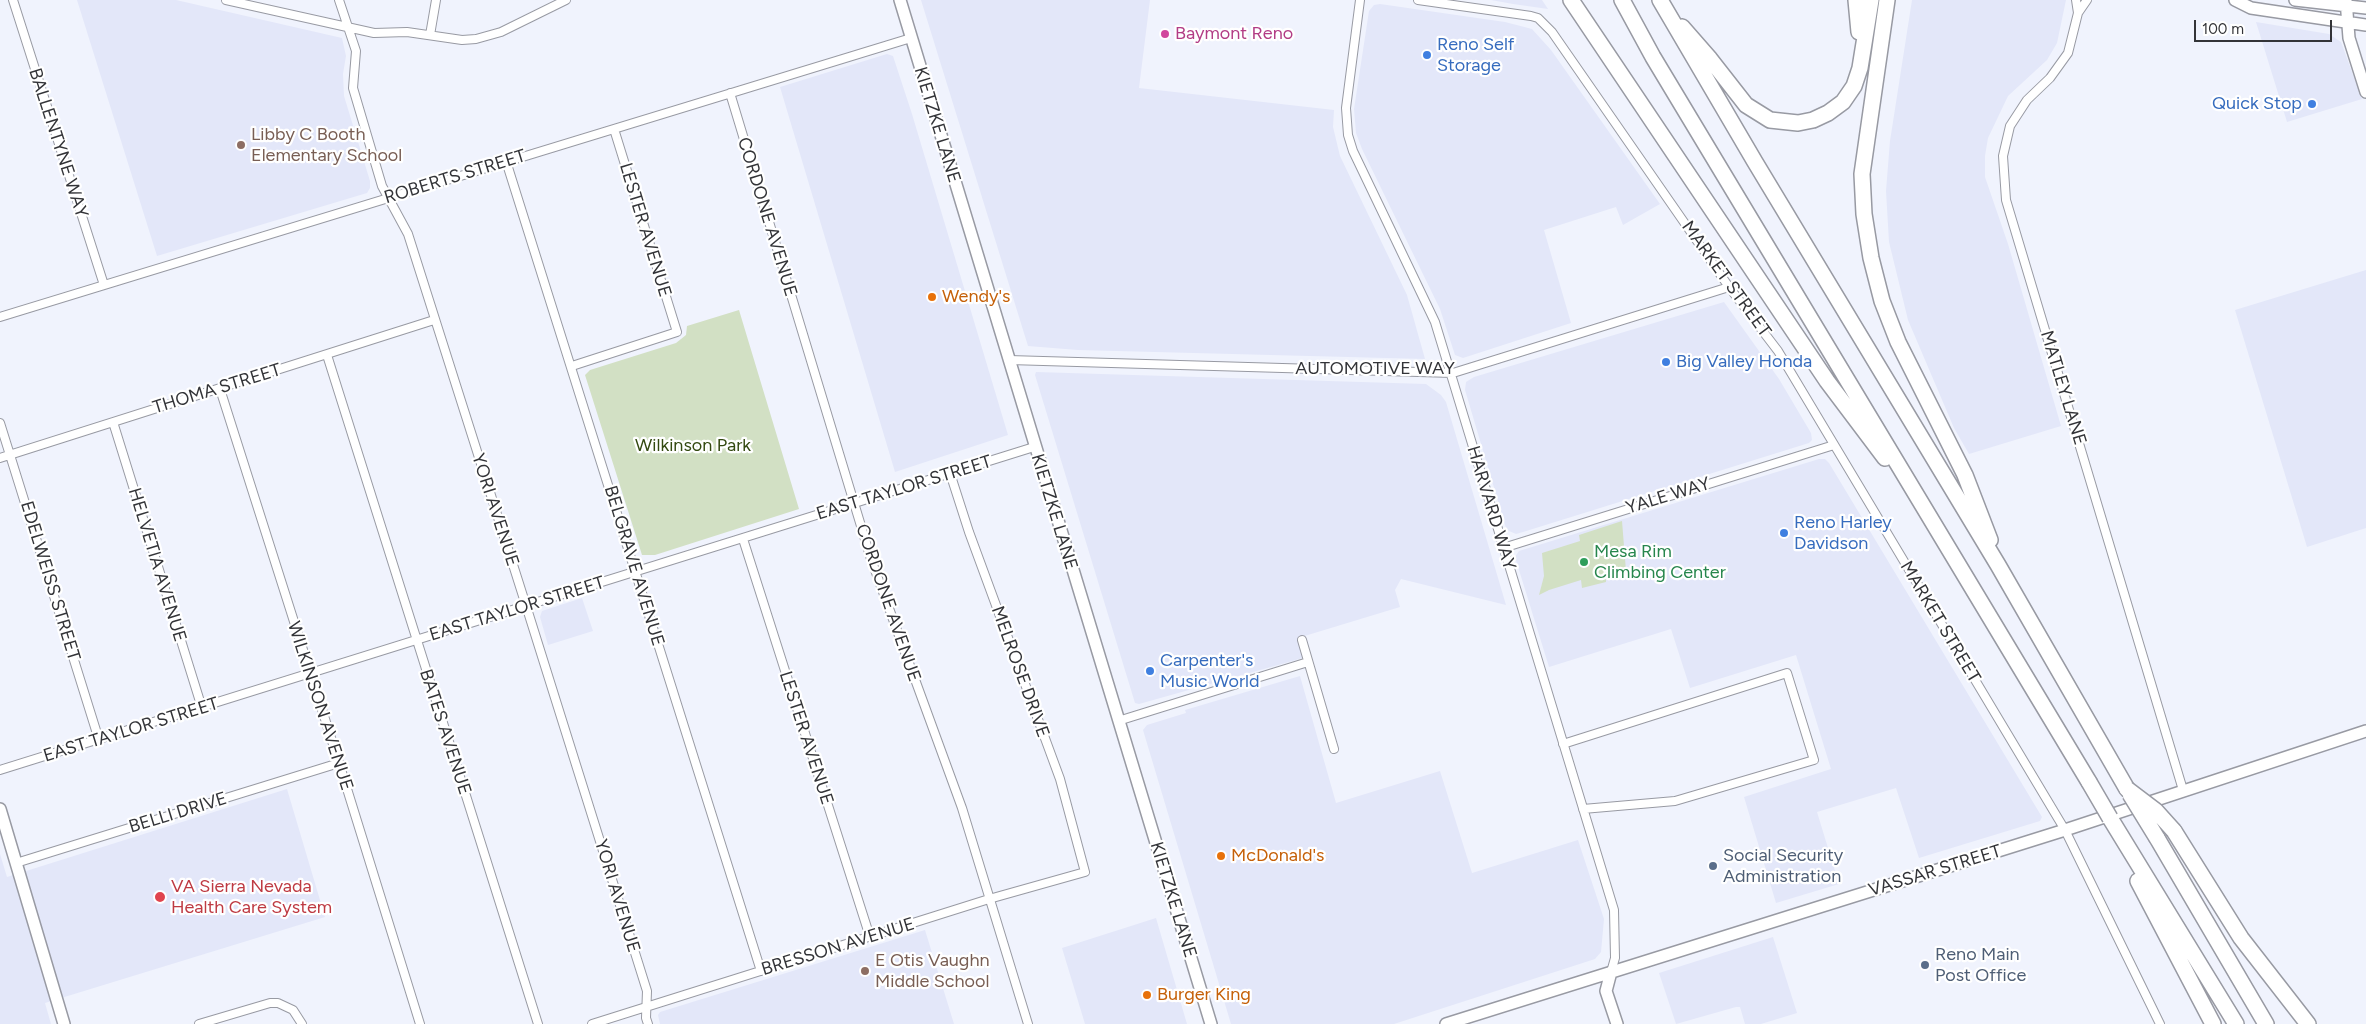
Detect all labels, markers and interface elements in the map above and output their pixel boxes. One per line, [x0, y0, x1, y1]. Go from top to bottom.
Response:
scale bar [2196, 10, 2334, 42]
text: 100 m [2202, 20, 2244, 38]
place label: Baymont Reno [1175, 23, 1293, 45]
marker: Baymont Reno [1159, 28, 1171, 40]
place label: Reno Self Storage [1437, 34, 1515, 76]
marker: Reno Self Storage [1421, 49, 1433, 61]
street label: KIETZKE LANE [909, 64, 965, 186]
street label: BALLENTYNE WAY [24, 66, 92, 220]
place label: Quick Stop [2212, 93, 2302, 115]
marker: Quick Stop [2306, 98, 2318, 110]
place label: Libby C Booth Elementary School [251, 124, 402, 166]
street label: CORDONE AVENUE [732, 135, 802, 299]
marker: Libby C Booth Elementary School [235, 139, 247, 151]
street label: ROBERTS STREET [382, 145, 528, 209]
street label: LESTER AVENUE [614, 160, 676, 300]
street label: MARKET STREET [1677, 217, 1775, 341]
place label: Wendy's [942, 286, 1010, 308]
marker: Wendy's [926, 291, 938, 303]
street label: MATLEY LANE [2035, 328, 2091, 448]
place label: Big Valley Honda [1676, 351, 1812, 373]
marker: Big Valley Honda [1660, 356, 1672, 368]
street label: AUTOMOTIVE WAY [1295, 358, 1455, 380]
street label: THOMA STREET [150, 359, 284, 419]
park label: Wilkinson Park [635, 435, 751, 457]
street label: HARVARD WAY [1462, 443, 1520, 573]
street label: YORI AVENUE [467, 451, 523, 569]
street label: EAST TAYLOR STREET [814, 451, 994, 525]
street label: KIETZKE LANE [1026, 451, 1082, 573]
street label: YALE WAY [1623, 473, 1713, 519]
street label: BELGRAVE AVENUE [599, 483, 669, 649]
street label: HELVETIA AVENUE [123, 485, 191, 645]
street label: EDELWEISS STREET [15, 499, 85, 663]
place label: Reno Harley Davidson [1794, 512, 1892, 554]
street label: CORDONE AVENUE [851, 521, 925, 685]
marker: Reno Harley Davidson [1778, 527, 1790, 539]
place label: Mesa Rim Climbing Center [1594, 541, 1726, 584]
marker: Mesa Rim Climbing Center [1578, 556, 1590, 568]
street label: MARKET STREET [1895, 557, 1985, 687]
street label: EAST TAYLOR STREET [427, 572, 607, 646]
street label: MELROSE DRIVE [986, 603, 1054, 741]
street label: WILKINSON AVENUE [282, 619, 358, 793]
place label: Carpenter's Music World [1160, 650, 1260, 692]
marker: Carpenter's Music World [1144, 665, 1156, 677]
street label: BATES AVENUE [415, 666, 475, 798]
street label: LESTER AVENUE [774, 668, 838, 808]
street label: EAST TAYLOR STREET [41, 693, 221, 767]
street label: BELLI DRIVE [126, 788, 230, 838]
street label: YORI AVENUE [590, 837, 644, 955]
street label: KIETZKE LANE [1145, 839, 1201, 961]
street label: VASSAR STREET [1866, 841, 2004, 901]
place label: McDonald's [1231, 845, 1325, 867]
place label: Social Security Administration [1723, 845, 1843, 888]
marker: McDonald's [1215, 850, 1227, 862]
marker: Social Security Administration [1707, 860, 1719, 872]
place label: VA Sierra Nevada Health Care System [171, 876, 332, 919]
marker: VA Sierra Nevada Health Care System [153, 890, 167, 904]
street label: BRESSON AVENUE [759, 913, 917, 981]
place label: Reno Main Post Office [1935, 944, 2026, 986]
place label: E Otis Vaughn Middle School [875, 950, 990, 992]
marker: Reno Main Post Office [1919, 959, 1931, 971]
marker: E Otis Vaughn Middle School [859, 965, 871, 977]
place label: Burger King [1157, 984, 1251, 1006]
marker: Burger King [1141, 989, 1153, 1001]

